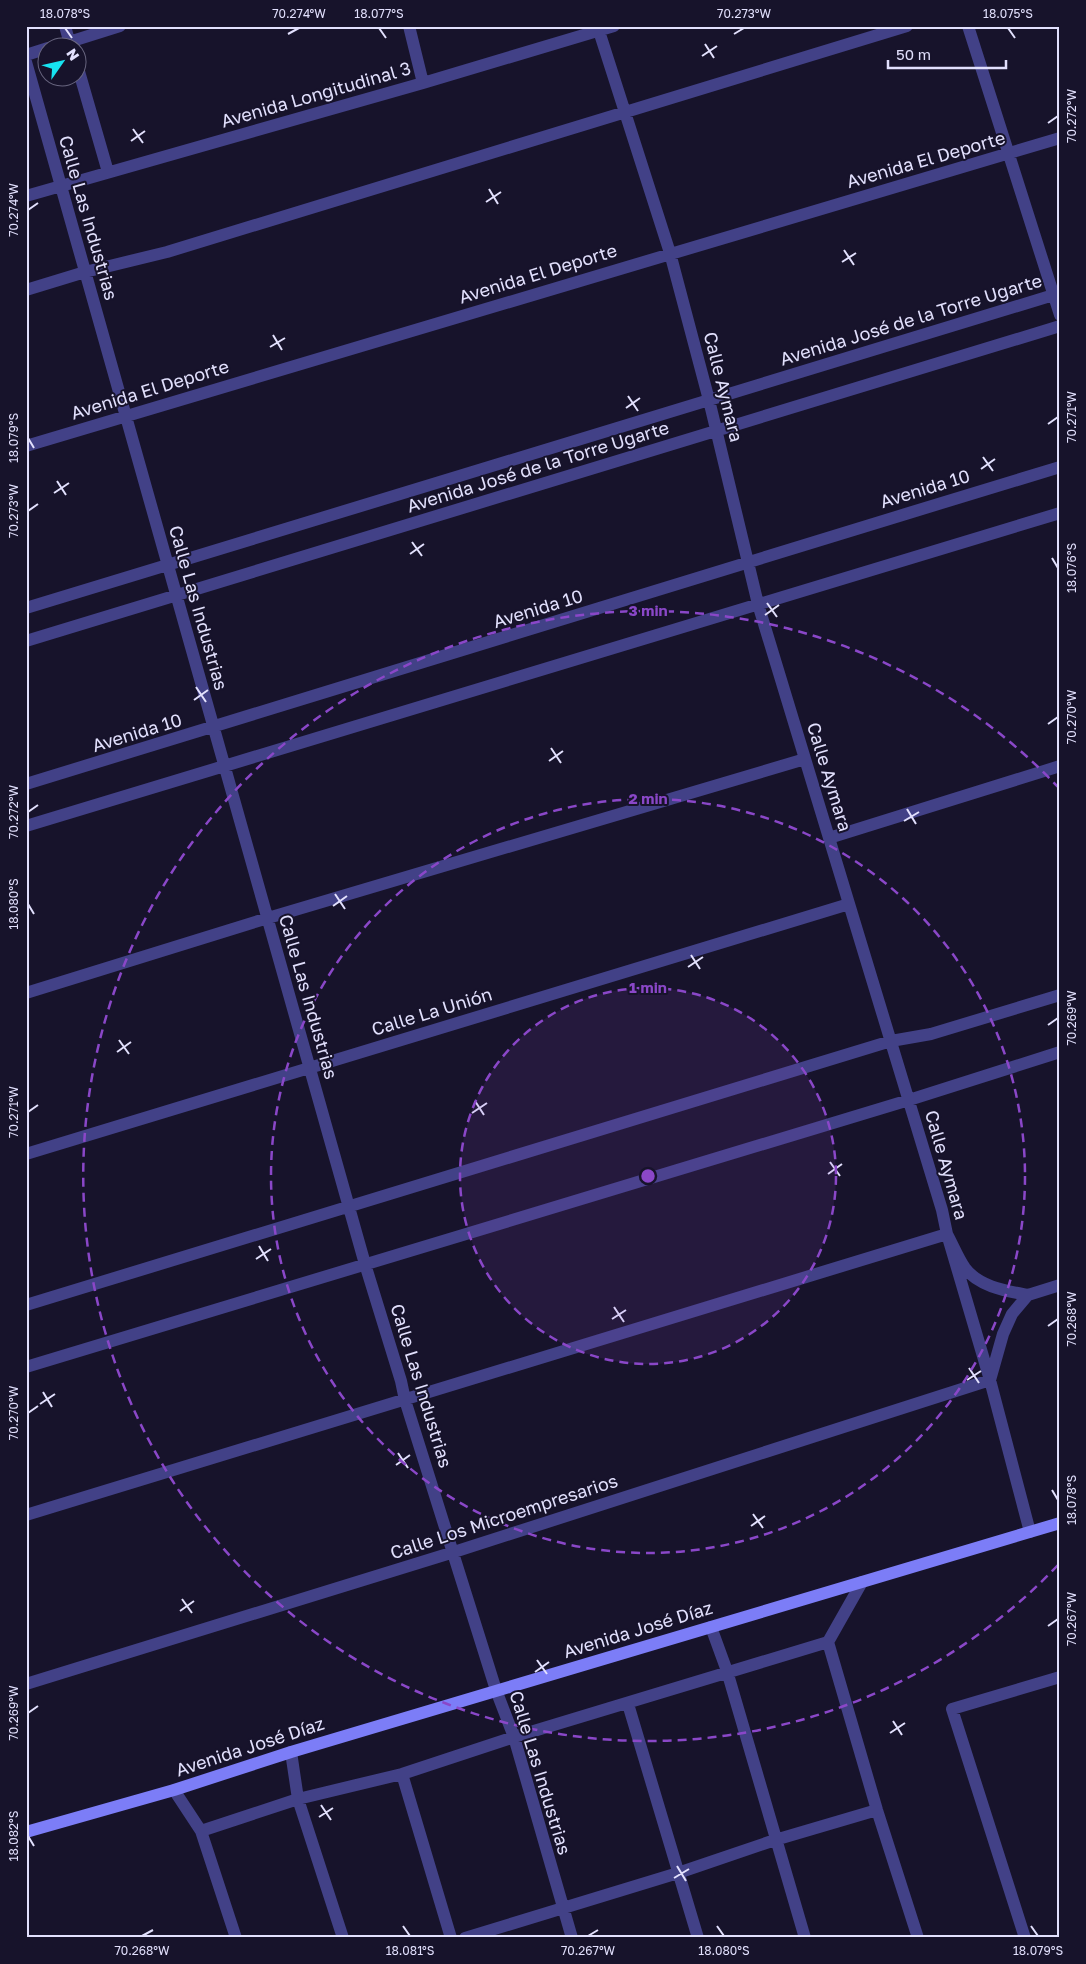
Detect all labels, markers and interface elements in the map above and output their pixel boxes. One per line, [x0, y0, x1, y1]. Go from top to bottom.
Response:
text: 18.078°S [40, 6, 90, 21]
text: 70.274°W [272, 6, 326, 21]
text: 18.077°S [354, 6, 404, 21]
text: 70.273°W [717, 6, 771, 21]
text: 18.075°S [983, 6, 1033, 21]
north arrow [38, 38, 88, 88]
scale bar [888, 38, 1006, 70]
text: N [63, 45, 83, 64]
text: 50 m [896, 45, 931, 63]
street label: Avenida Longitudinal 3 [218, 56, 413, 132]
text: 70.272°W [1064, 89, 1079, 143]
street label: Avenida El Deporte [844, 126, 1008, 192]
street label: Calle Las Industrias [55, 133, 123, 303]
text: 70.274°W [6, 183, 21, 237]
street label: Avenida El Deporte [456, 239, 619, 308]
street label: Avenida José de la Torre Ugarte [777, 269, 1044, 369]
street label: Calle Aymara [700, 329, 748, 444]
street label: Avenida El Deporte [68, 355, 231, 424]
text: 70.271°W [1064, 391, 1079, 443]
text: 18.079°S [6, 413, 21, 463]
street label: Avenida José de la Torre Ugarte [404, 416, 671, 516]
street label: Avenida 10 [877, 464, 972, 512]
text: 70.273°W [6, 484, 21, 538]
street label: Calle Las Industrias [165, 523, 233, 693]
text: 18.076°S [1064, 543, 1079, 593]
street label: Avenida 10 [490, 584, 585, 632]
text: 3 min [628, 601, 668, 619]
text: 70.270°W [1064, 689, 1079, 744]
street label: Avenida 10 [89, 708, 184, 756]
street label: Calle Aymara [803, 720, 857, 834]
text: 70.272°W [6, 785, 21, 839]
text: 2 min [628, 789, 668, 807]
text: 18.080°S [6, 878, 21, 930]
street label: Calle Las Industrias [275, 912, 343, 1082]
text: 1 min [629, 978, 667, 996]
street label: Calle La Unión [369, 982, 495, 1040]
text: 70.269°W [1064, 990, 1079, 1046]
text: 70.271°W [6, 1086, 21, 1138]
street label: Calle Aymara [921, 1107, 973, 1222]
centre of rings [639, 1167, 657, 1185]
text: 70.268°W [1064, 1291, 1079, 1347]
street label: Calle Las Industrias [387, 1301, 457, 1470]
text: 70.270°W [6, 1385, 21, 1440]
street label: Calle Los Microempresarios [387, 1469, 620, 1563]
text: 18.078°S [1064, 1475, 1079, 1525]
text: 70.267°W [1064, 1591, 1079, 1646]
street label: Avenida José Díaz [560, 1596, 715, 1662]
text: 70.269°W [6, 1685, 21, 1741]
street label: Calle Las Industrias [506, 1688, 576, 1857]
street label: Avenida José Díaz [173, 1712, 327, 1780]
text: 18.082°S [6, 1810, 21, 1861]
text: 70.268°W [114, 1943, 170, 1958]
text: 18.081°S [386, 1943, 435, 1958]
text: 70.267°W [561, 1943, 616, 1958]
text: 18.080°S [698, 1943, 750, 1958]
text: 18.079°S [1013, 1943, 1063, 1958]

